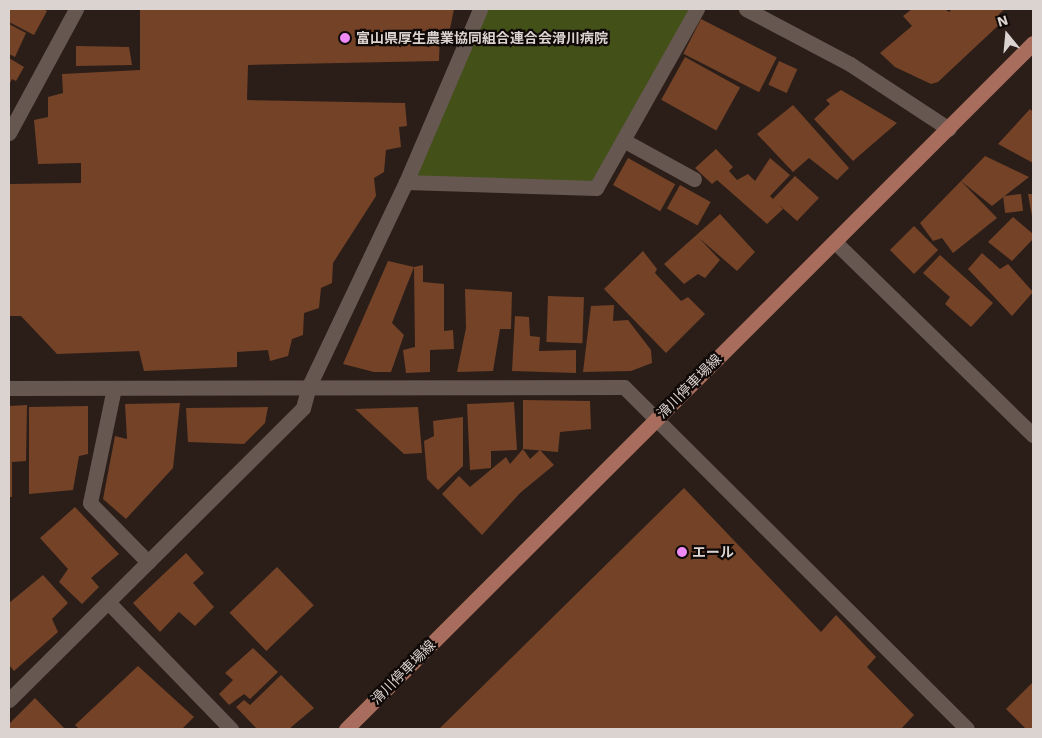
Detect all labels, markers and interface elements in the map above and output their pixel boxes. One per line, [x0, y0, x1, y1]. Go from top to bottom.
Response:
north arrow [982, 10, 1032, 60]
text: N [995, 11, 1010, 30]
place label: 富山県厚生農業協同組合連合会滑川病院 [356, 30, 608, 46]
marker: 富山県厚生農業協同組合連合会滑川病院 [338, 31, 352, 45]
street label: 滑川停車場線 [653, 350, 725, 422]
place label: エール [692, 544, 734, 560]
marker: エール [676, 546, 688, 558]
street label: 滑川停車場線 [367, 636, 439, 708]

